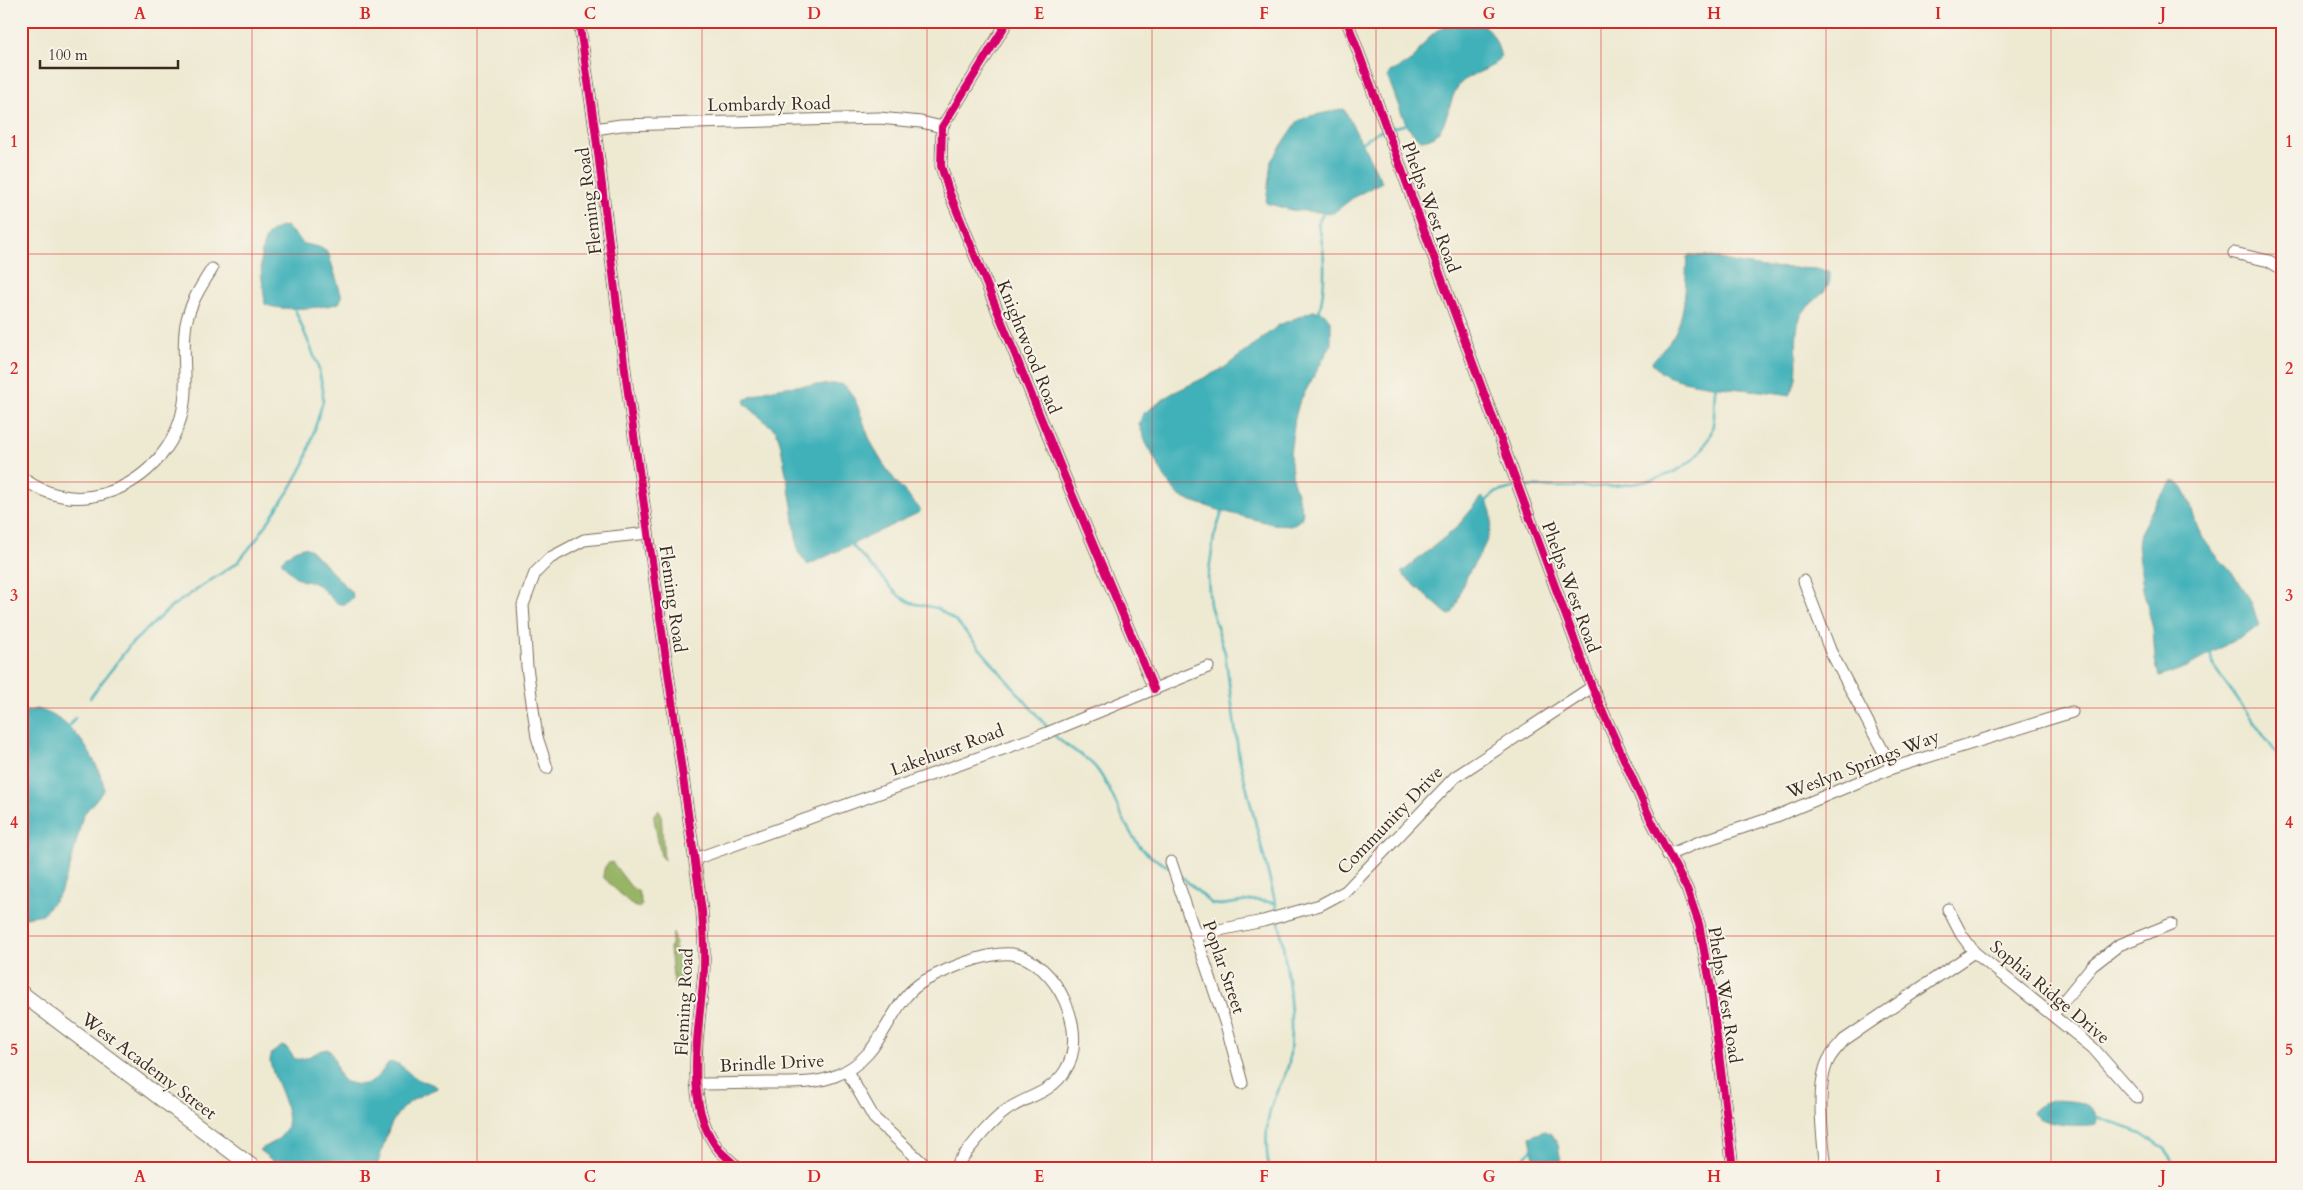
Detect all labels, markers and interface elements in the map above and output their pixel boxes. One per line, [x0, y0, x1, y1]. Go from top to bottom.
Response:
text: A [134, 3, 146, 25]
text: B [359, 3, 371, 25]
text: C [584, 3, 596, 25]
text: D [807, 3, 821, 25]
text: E [1034, 3, 1044, 25]
text: F [1259, 3, 1269, 25]
text: G [1482, 3, 1496, 25]
text: H [1707, 3, 1721, 25]
text: I [1935, 3, 1941, 25]
text: J [2158, 3, 2166, 25]
scale bar [40, 38, 178, 70]
text: 100 m [48, 45, 88, 65]
street label: Lombardy Road [707, 91, 831, 118]
text: 1 [10, 131, 18, 153]
text: 1 [2285, 131, 2293, 153]
street label: Phelps West Road [1395, 138, 1466, 277]
street label: Fleming Road [570, 145, 608, 256]
street label: Knightwood Road [990, 277, 1067, 418]
text: 2 [10, 358, 18, 380]
text: 2 [2285, 358, 2293, 380]
street label: Phelps West Road [1535, 518, 1606, 657]
street label: Fleming Road [653, 544, 692, 655]
text: 3 [10, 585, 18, 607]
text: 3 [2285, 585, 2293, 607]
street label: Lakehurst Road [887, 718, 1008, 783]
street label: Weslyn Springs Way [1782, 724, 1944, 805]
street label: Community Drive [1332, 760, 1449, 880]
text: 4 [10, 812, 18, 834]
text: 4 [2285, 812, 2293, 834]
street label: Poplar Street [1196, 917, 1251, 1017]
street label: Phelps West Road [1701, 925, 1748, 1066]
street label: Sophia Ridge Drive [1984, 935, 2115, 1050]
street label: Fleming Road [669, 947, 700, 1057]
street label: West Academy Street [75, 1006, 222, 1126]
text: 5 [10, 1039, 18, 1061]
text: 5 [2285, 1039, 2293, 1061]
street label: Brindle Drive [719, 1048, 825, 1079]
text: A [134, 1166, 146, 1188]
text: B [359, 1166, 371, 1188]
text: C [584, 1166, 596, 1188]
text: D [807, 1166, 821, 1188]
text: E [1034, 1166, 1044, 1188]
text: F [1259, 1166, 1269, 1188]
text: G [1482, 1166, 1496, 1188]
text: H [1707, 1166, 1721, 1188]
text: I [1935, 1166, 1941, 1188]
text: J [2158, 1166, 2166, 1188]

